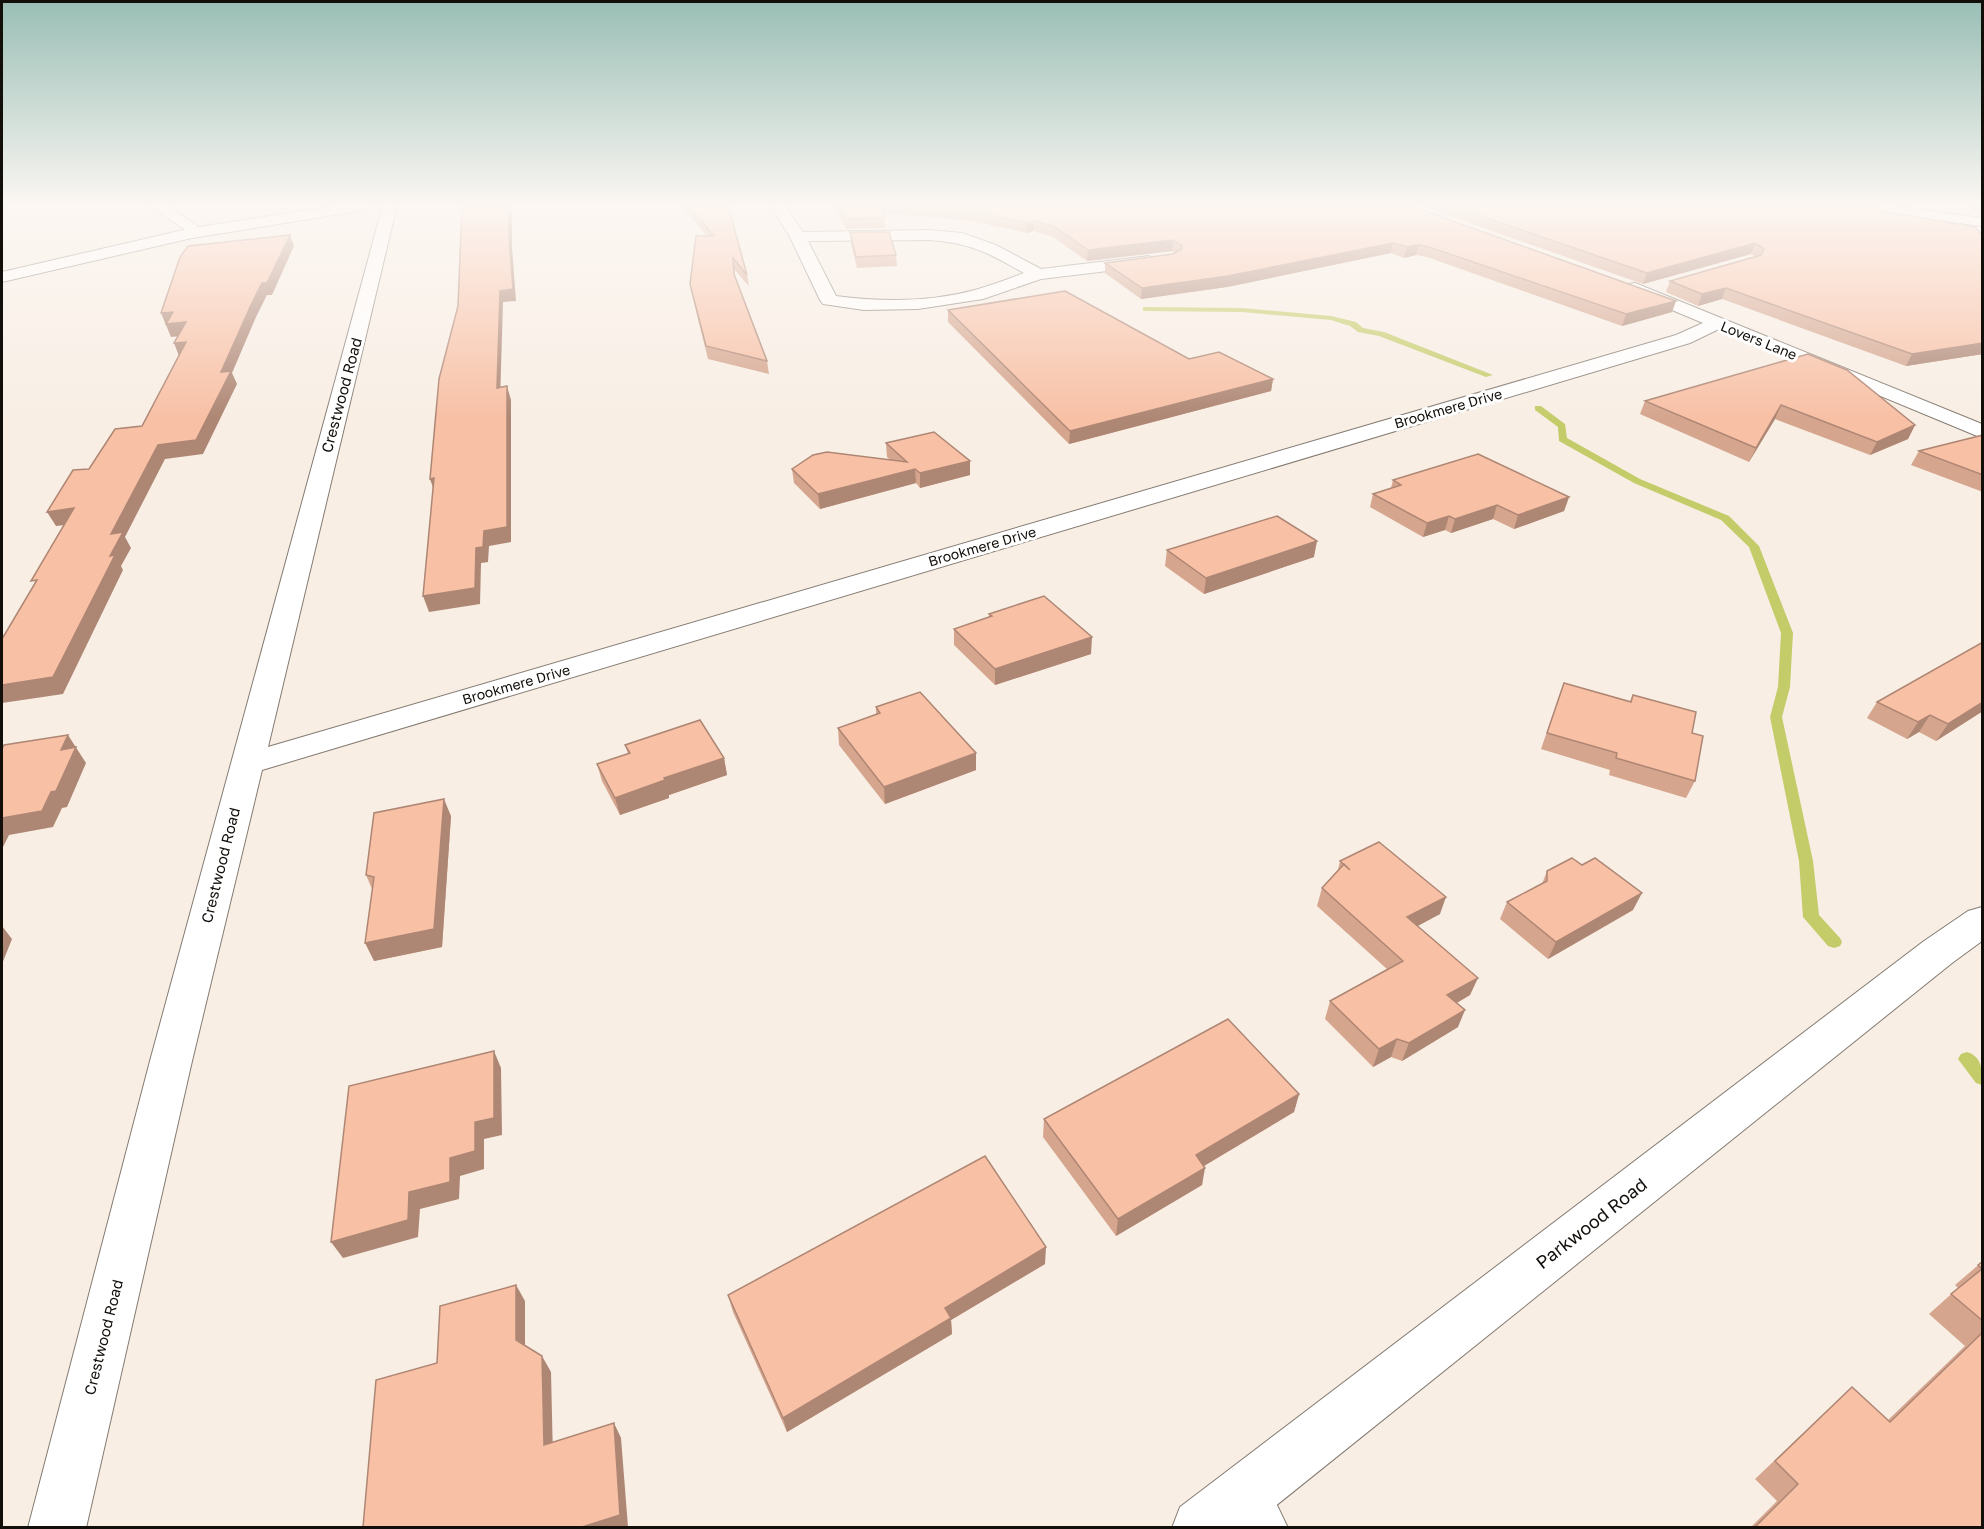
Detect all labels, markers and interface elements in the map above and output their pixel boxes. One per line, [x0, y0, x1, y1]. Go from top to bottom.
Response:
street label: Lovers Lane [1718, 317, 1800, 363]
street label: Crestwood Road [317, 335, 365, 455]
street label: Brookmere Drive [1392, 384, 1504, 432]
street label: Brookmere Drive [926, 522, 1038, 570]
street label: Brookmere Drive [460, 660, 572, 708]
street label: Crestwood Road [197, 805, 243, 925]
street label: Parkwood Road [1531, 1173, 1651, 1273]
street label: Crestwood Road [80, 1277, 126, 1397]

